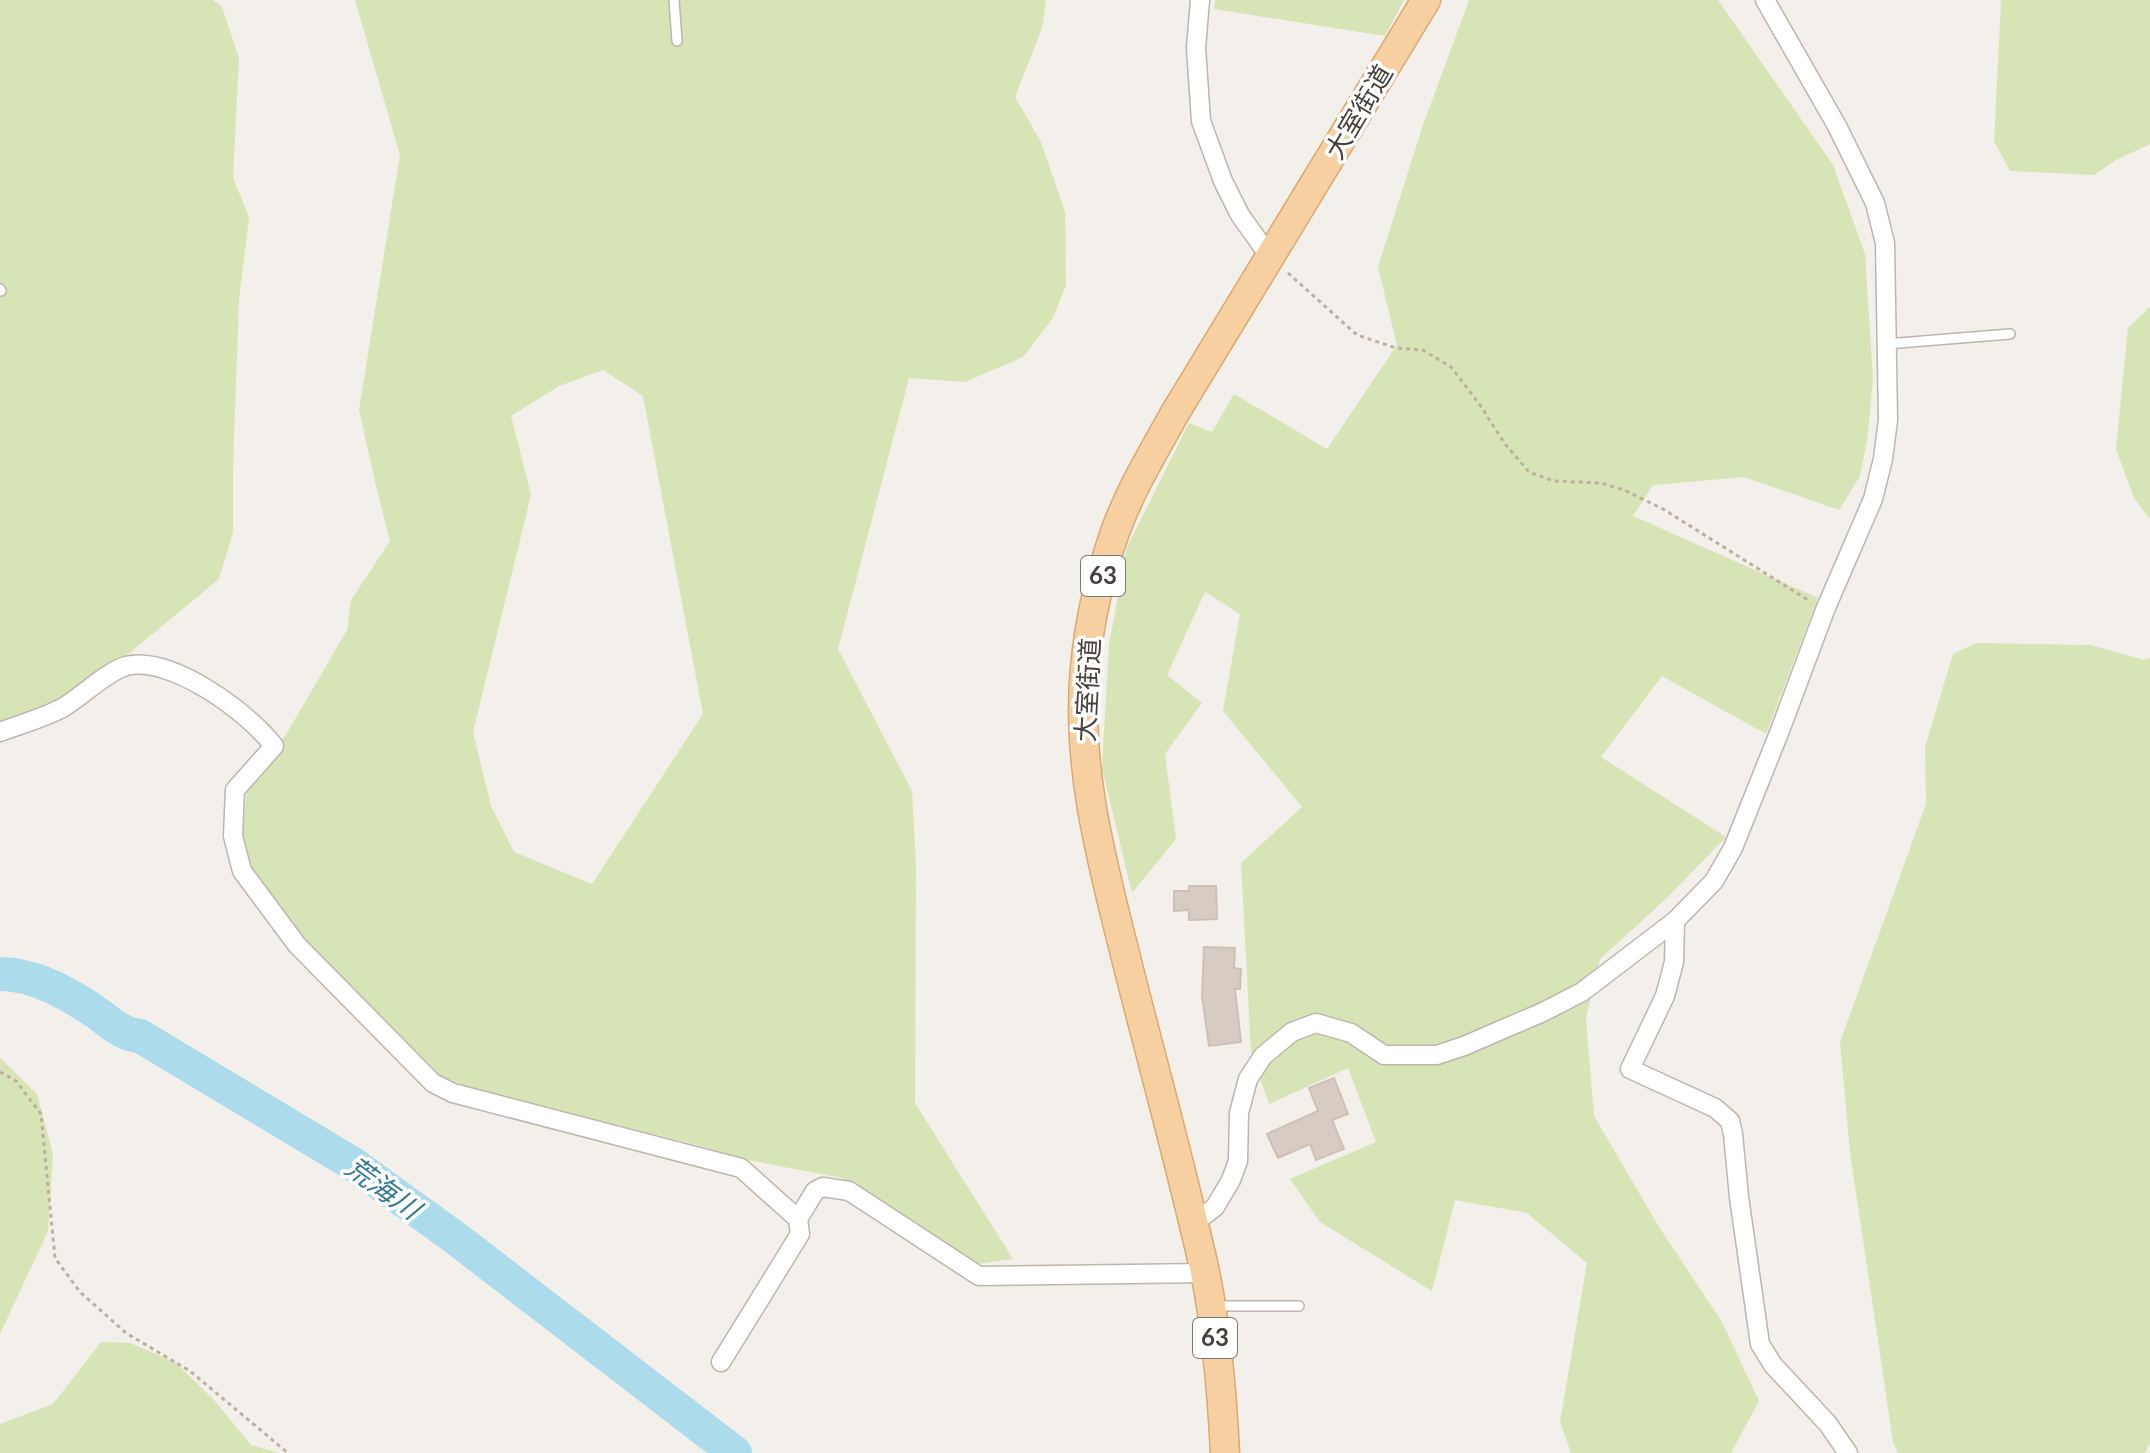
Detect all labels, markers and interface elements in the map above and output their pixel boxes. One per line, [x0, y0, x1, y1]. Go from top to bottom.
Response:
street label: 大室街道 [1318, 59, 1399, 164]
road number: 63 [1081, 556, 1125, 596]
street label: 大室街道 [1068, 637, 1106, 743]
water label: 荒海川 [340, 1149, 430, 1227]
road number: 63 [1193, 1318, 1237, 1358]

